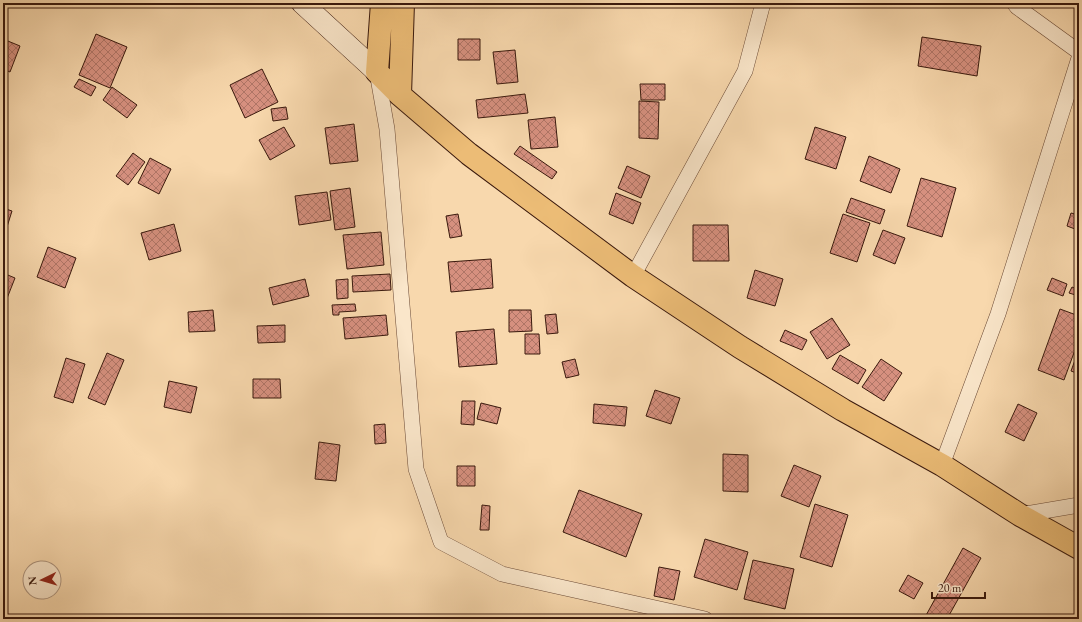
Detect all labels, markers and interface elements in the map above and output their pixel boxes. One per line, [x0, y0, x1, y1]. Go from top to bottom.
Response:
north arrow [22, 560, 62, 600]
scale bar [932, 574, 985, 600]
text: N [25, 576, 39, 586]
text: 20 m [938, 580, 962, 596]

